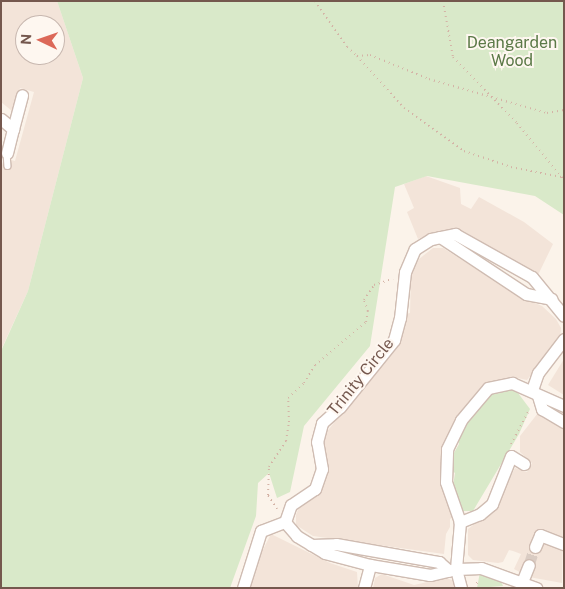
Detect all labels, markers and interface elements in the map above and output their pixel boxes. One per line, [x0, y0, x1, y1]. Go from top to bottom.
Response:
north arrow [15, 15, 65, 65]
text: N [18, 33, 34, 45]
park label: Deangarden Wood [467, 33, 557, 71]
street label: Trinity Circle [324, 334, 398, 420]

